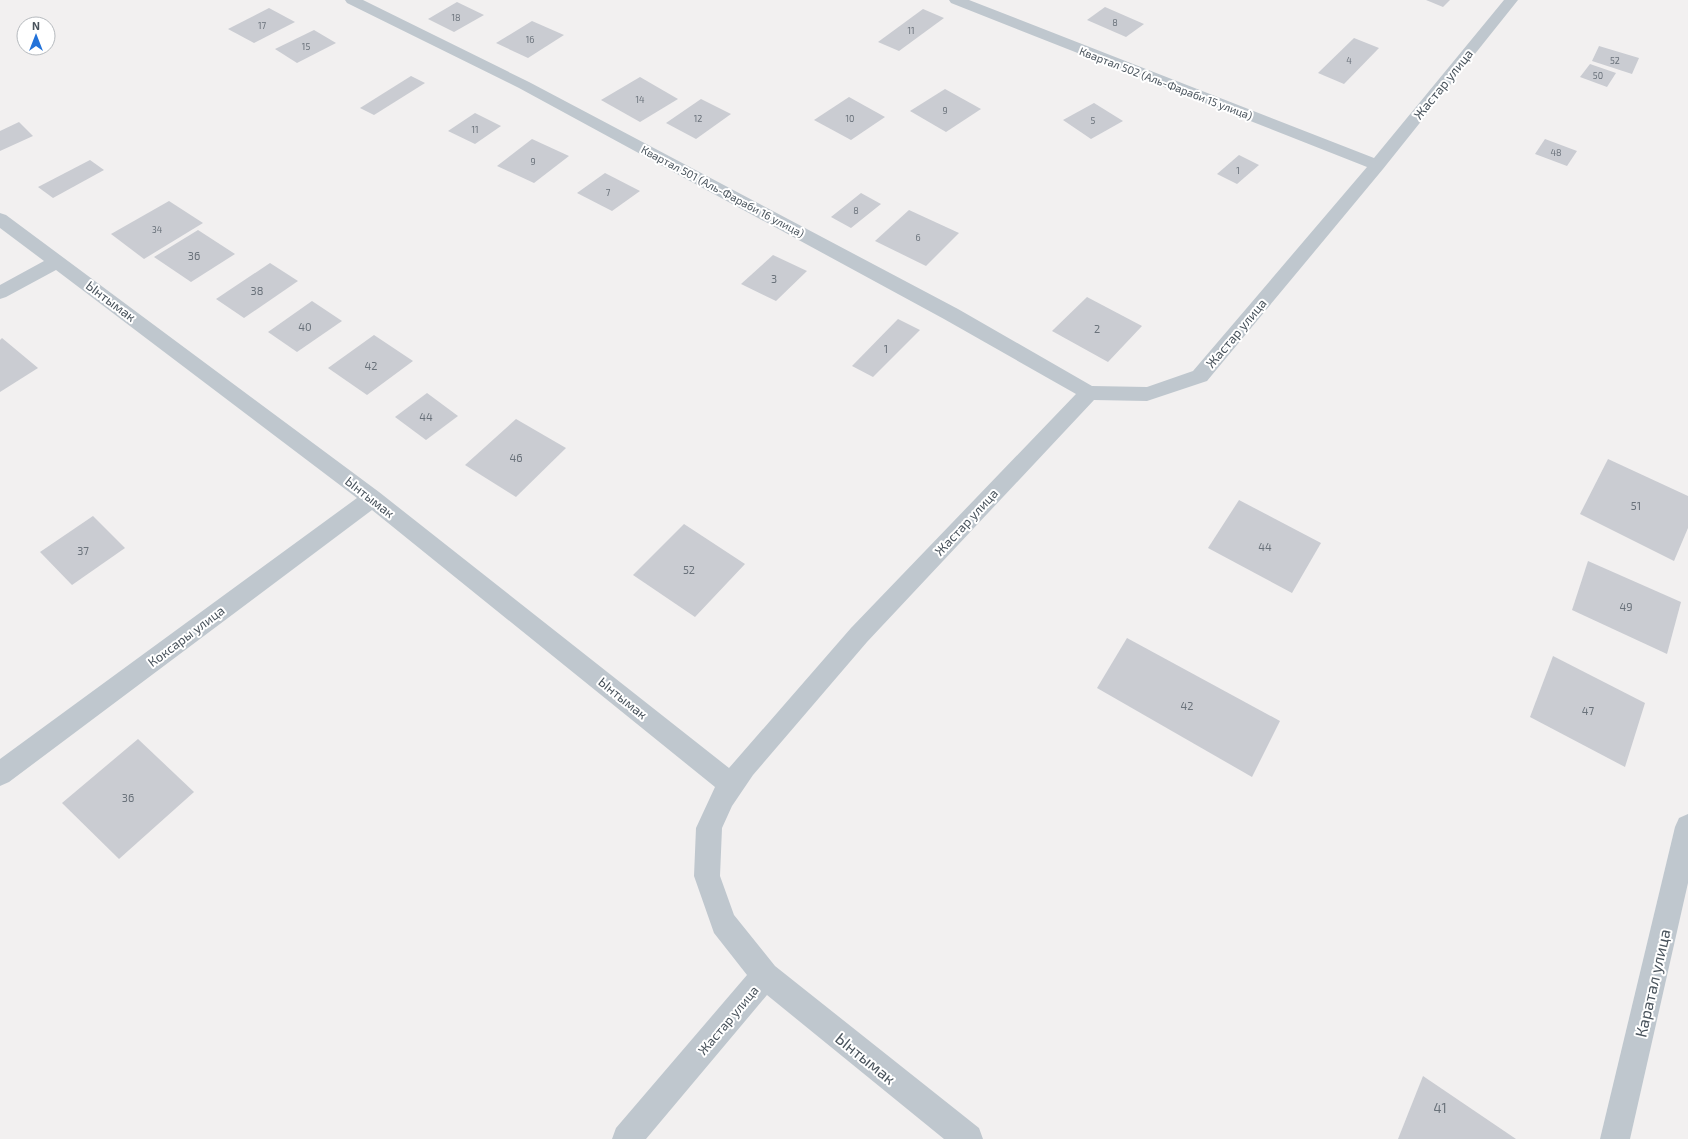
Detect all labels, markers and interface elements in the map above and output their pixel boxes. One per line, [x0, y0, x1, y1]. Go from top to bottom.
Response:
house number: 18 [451, 12, 461, 23]
north arrow [16, 16, 56, 56]
house number: 8 [1112, 17, 1118, 28]
text: N [32, 19, 40, 32]
house number: 17 [258, 20, 266, 31]
house number: 11 [907, 25, 915, 36]
house number: 16 [526, 34, 534, 45]
house number: 15 [302, 41, 310, 52]
street label: Квартал 502 (Аль-Фараби 15 улица) [1078, 44, 1254, 122]
street label: Жастар улица [1410, 46, 1476, 122]
house number: 4 [1346, 55, 1352, 66]
house number: 52 [1610, 55, 1620, 66]
house number: 50 [1593, 70, 1603, 81]
house number: 14 [635, 94, 645, 105]
house number: 9 [942, 105, 948, 116]
house number: 12 [694, 113, 702, 124]
house number: 10 [845, 113, 855, 124]
house number: 5 [1091, 115, 1095, 125]
house number: 11 [471, 124, 479, 135]
street label: Квартал 501 (Аль-Фараби 16 улица) [639, 142, 807, 241]
house number: 48 [1551, 147, 1562, 158]
house number: 9 [530, 156, 536, 167]
house number: 1 [1236, 165, 1240, 176]
house number: 7 [606, 187, 611, 198]
house number: 8 [853, 205, 859, 216]
house number: 34 [152, 224, 163, 235]
house number: 6 [915, 232, 921, 243]
house number: 36 [188, 249, 200, 262]
house number: 3 [771, 272, 777, 285]
street label: Ынтымак [83, 277, 139, 325]
house number: 38 [251, 284, 263, 297]
street label: Жастар улица [1202, 295, 1270, 371]
house number: 40 [298, 320, 312, 333]
house number: 2 [1094, 322, 1100, 335]
house number: 1 [884, 342, 888, 355]
house number: 42 [365, 359, 377, 372]
house number: 44 [419, 410, 433, 423]
house number: 46 [509, 451, 523, 464]
street label: Ынтымак [342, 473, 398, 521]
street label: Жастар улица [931, 485, 1001, 559]
house number: 51 [1631, 499, 1641, 512]
house number: 44 [1258, 540, 1272, 553]
house number: 37 [77, 544, 89, 557]
house number: 52 [683, 563, 695, 576]
house number: 49 [1619, 600, 1633, 613]
street label: Коксары улица [145, 602, 227, 670]
street label: Ынтымак [595, 673, 651, 723]
house number: 42 [1181, 699, 1193, 712]
house number: 47 [1582, 704, 1595, 717]
house number: 36 [122, 791, 134, 804]
street label: Каратал улица [1630, 927, 1675, 1039]
street label: Жастар улица [694, 982, 762, 1058]
street label: Ынтымак [832, 1028, 900, 1088]
house number: 41 [1433, 1100, 1447, 1116]

